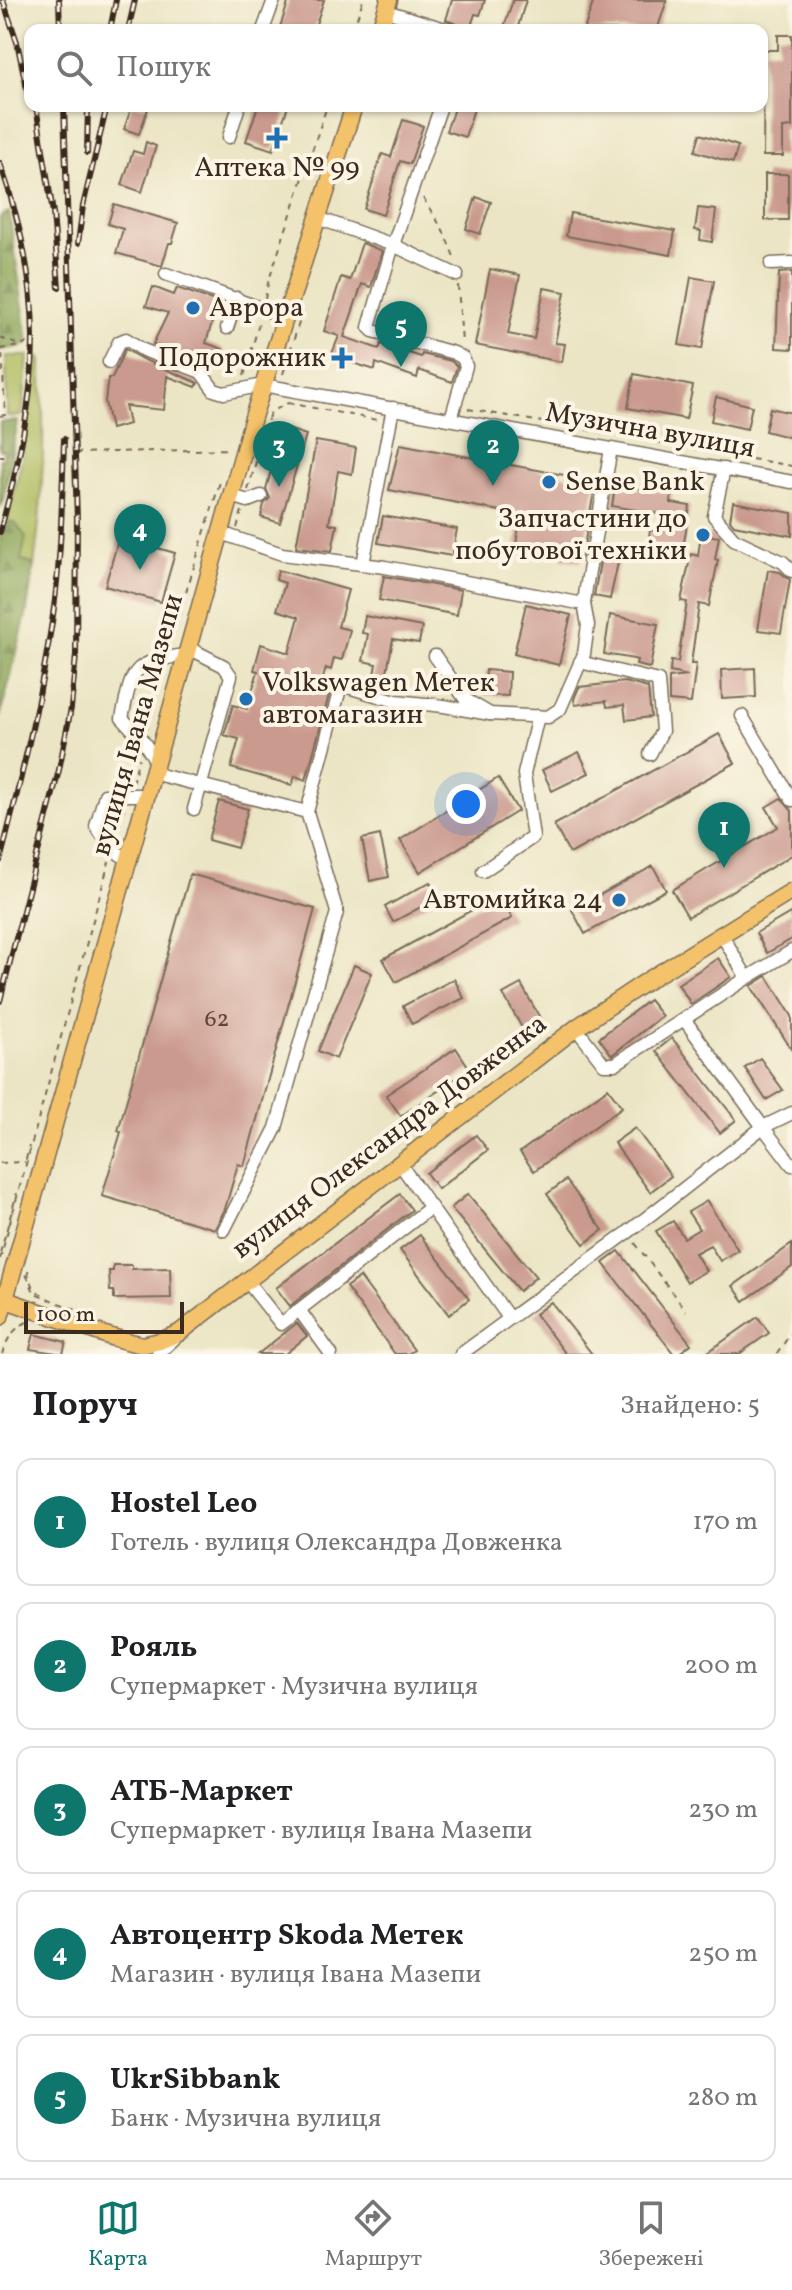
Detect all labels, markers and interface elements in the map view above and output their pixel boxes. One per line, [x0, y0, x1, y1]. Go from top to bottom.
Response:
search box [24, 24, 768, 112]
icon: search [52, 46, 96, 90]
text: Пошук [116, 47, 211, 89]
marker: Аптека № 99 [268, 129, 286, 147]
place label: Аптека № 99 [194, 149, 360, 188]
place label: Аврора [209, 289, 304, 328]
marker: Аврора [184, 299, 202, 317]
pin: 5 [375, 301, 427, 367]
place label: Подорожник [158, 339, 326, 378]
marker: Подорожник [333, 349, 351, 367]
street label: Музична вулиця [542, 393, 758, 469]
pin: 2 [467, 420, 519, 486]
pin: 3 [253, 421, 305, 487]
place label: Sense Bank [565, 463, 705, 502]
marker: Sense Bank [540, 473, 558, 491]
place label: Запчастини до побутової техніки [455, 500, 687, 571]
pin: 4 [114, 504, 166, 570]
marker: Запчастини до побутової техніки [694, 526, 712, 544]
street label: вулиця Івана Мазепи [82, 590, 194, 860]
place label: Volkswagen Метек автомагазин [262, 664, 495, 735]
marker: Volkswagen Метек автомагазин [237, 690, 255, 708]
your location [446, 784, 486, 824]
pin: 1 [698, 802, 750, 868]
place label: Автомийка 24 [423, 881, 603, 920]
marker: Автомийка 24 [610, 891, 628, 909]
house number: 62 [204, 1003, 230, 1037]
street label: вулиця Олександра Довженка [224, 1005, 556, 1269]
scale bar [24, 1298, 184, 1334]
text: 100 m [36, 1300, 95, 1331]
text: Поруч [32, 1383, 138, 1430]
text: Знайдено: 5 [620, 1388, 760, 1424]
text: Hostel Leo [110, 1483, 257, 1525]
text: 1 [55, 1504, 65, 1540]
text: 170 m [693, 1504, 758, 1540]
text: Готель · вулиця Олександра Довженка [110, 1525, 563, 1561]
text: Рояль [110, 1627, 198, 1669]
text: 2 [53, 1648, 67, 1684]
text: 200 m [684, 1648, 758, 1684]
text: Супермаркет · Музична вулиця [110, 1669, 478, 1705]
text: АТБ-Маркет [110, 1771, 293, 1813]
text: 3 [53, 1792, 67, 1828]
text: 230 m [688, 1792, 758, 1828]
text: Супермаркет · вулиця Івана Мазепи [110, 1813, 532, 1849]
text: Автоцентр Skoda Метек [110, 1915, 463, 1957]
text: 4 [52, 1936, 68, 1972]
text: 250 m [688, 1936, 758, 1972]
text: Магазин · вулиця Івана Мазепи [110, 1957, 481, 1993]
text: UkrSibbank [110, 2059, 281, 2101]
text: 5 [54, 2080, 66, 2116]
text: 280 m [687, 2080, 758, 2116]
text: Банк · Музична вулиця [110, 2101, 381, 2137]
tab: Карта [88, 2196, 148, 2275]
tab: Маршрут [325, 2196, 422, 2275]
tab: Збережені [598, 2196, 704, 2275]

